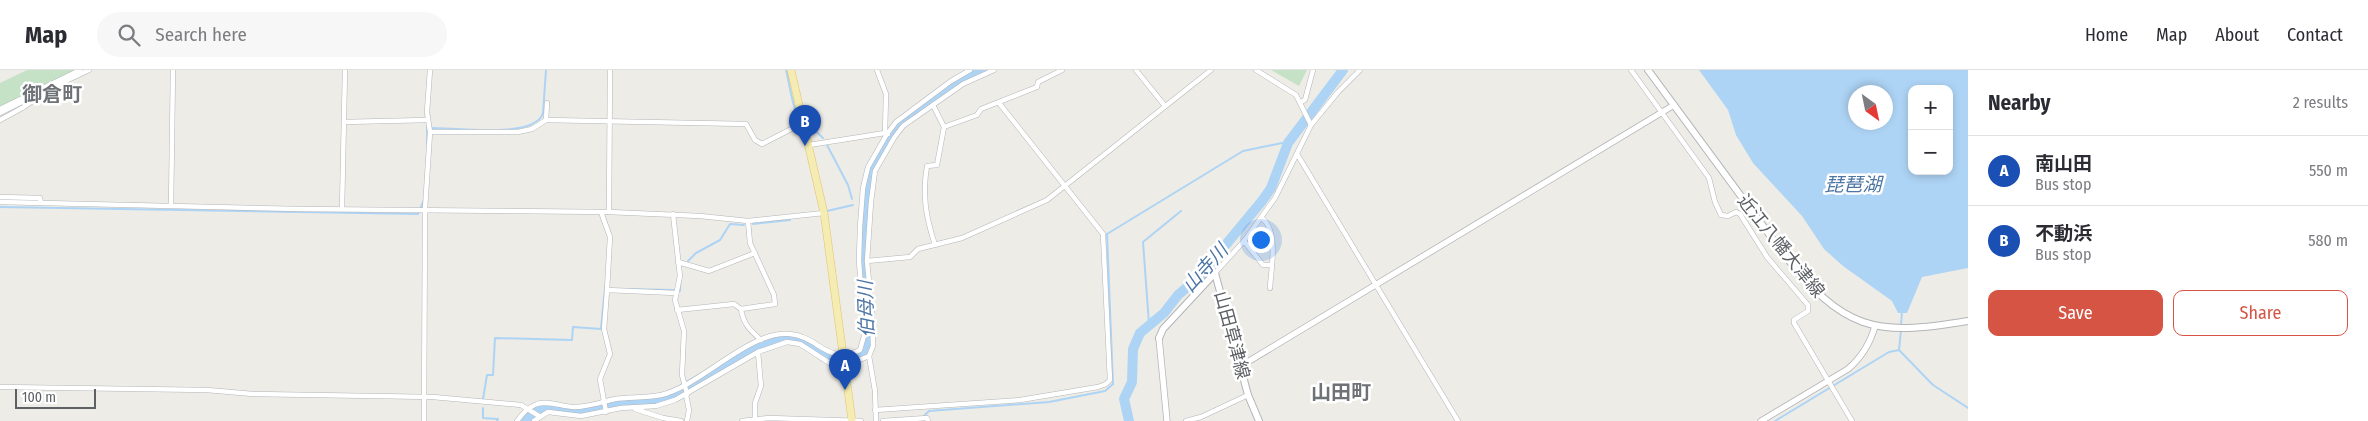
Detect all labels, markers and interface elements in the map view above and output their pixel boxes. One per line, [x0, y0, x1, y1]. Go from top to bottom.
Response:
search box [97, 12, 447, 57]
text: Map [25, 21, 67, 49]
icon: search [115, 21, 143, 49]
text: Search here [155, 23, 247, 46]
text: Home [2085, 24, 2128, 46]
text: Map [2156, 24, 2187, 46]
text: About [2215, 24, 2259, 46]
text: Contact [2287, 24, 2343, 46]
district label: 御倉町 [22, 82, 82, 106]
north arrow [1848, 85, 1893, 130]
map controls [1908, 85, 1953, 175]
button: + [1908, 85, 1953, 130]
text: Nearby [1988, 90, 2050, 116]
text: 2 results [2293, 93, 2348, 112]
pin: B [789, 105, 821, 146]
button: − [1908, 130, 1953, 175]
text: 南山田 [2035, 152, 2092, 175]
text: A [2000, 161, 2008, 180]
text: 550 m [2309, 161, 2348, 180]
water label: 琵琶湖 [1824, 173, 1884, 196]
text: Bus stop [2035, 175, 2091, 194]
street label: 近江八幡大津線 [1733, 190, 1829, 302]
text: 不動浜 [2035, 222, 2092, 245]
your location [1248, 227, 1274, 253]
text: B [2000, 231, 2008, 250]
text: 580 m [2308, 231, 2348, 250]
water label: 山寺川 [1177, 238, 1234, 297]
text: Bus stop [2035, 245, 2091, 264]
water label: 伯母川 [853, 278, 878, 338]
street label: 山田草津線 [1210, 289, 1254, 381]
button: Save [1988, 290, 2163, 336]
button: Share [2173, 290, 2348, 336]
pin: A [829, 349, 861, 390]
district label: 山田町 [1311, 380, 1371, 404]
scale bar [15, 386, 96, 409]
text: 100 m [22, 389, 56, 406]

